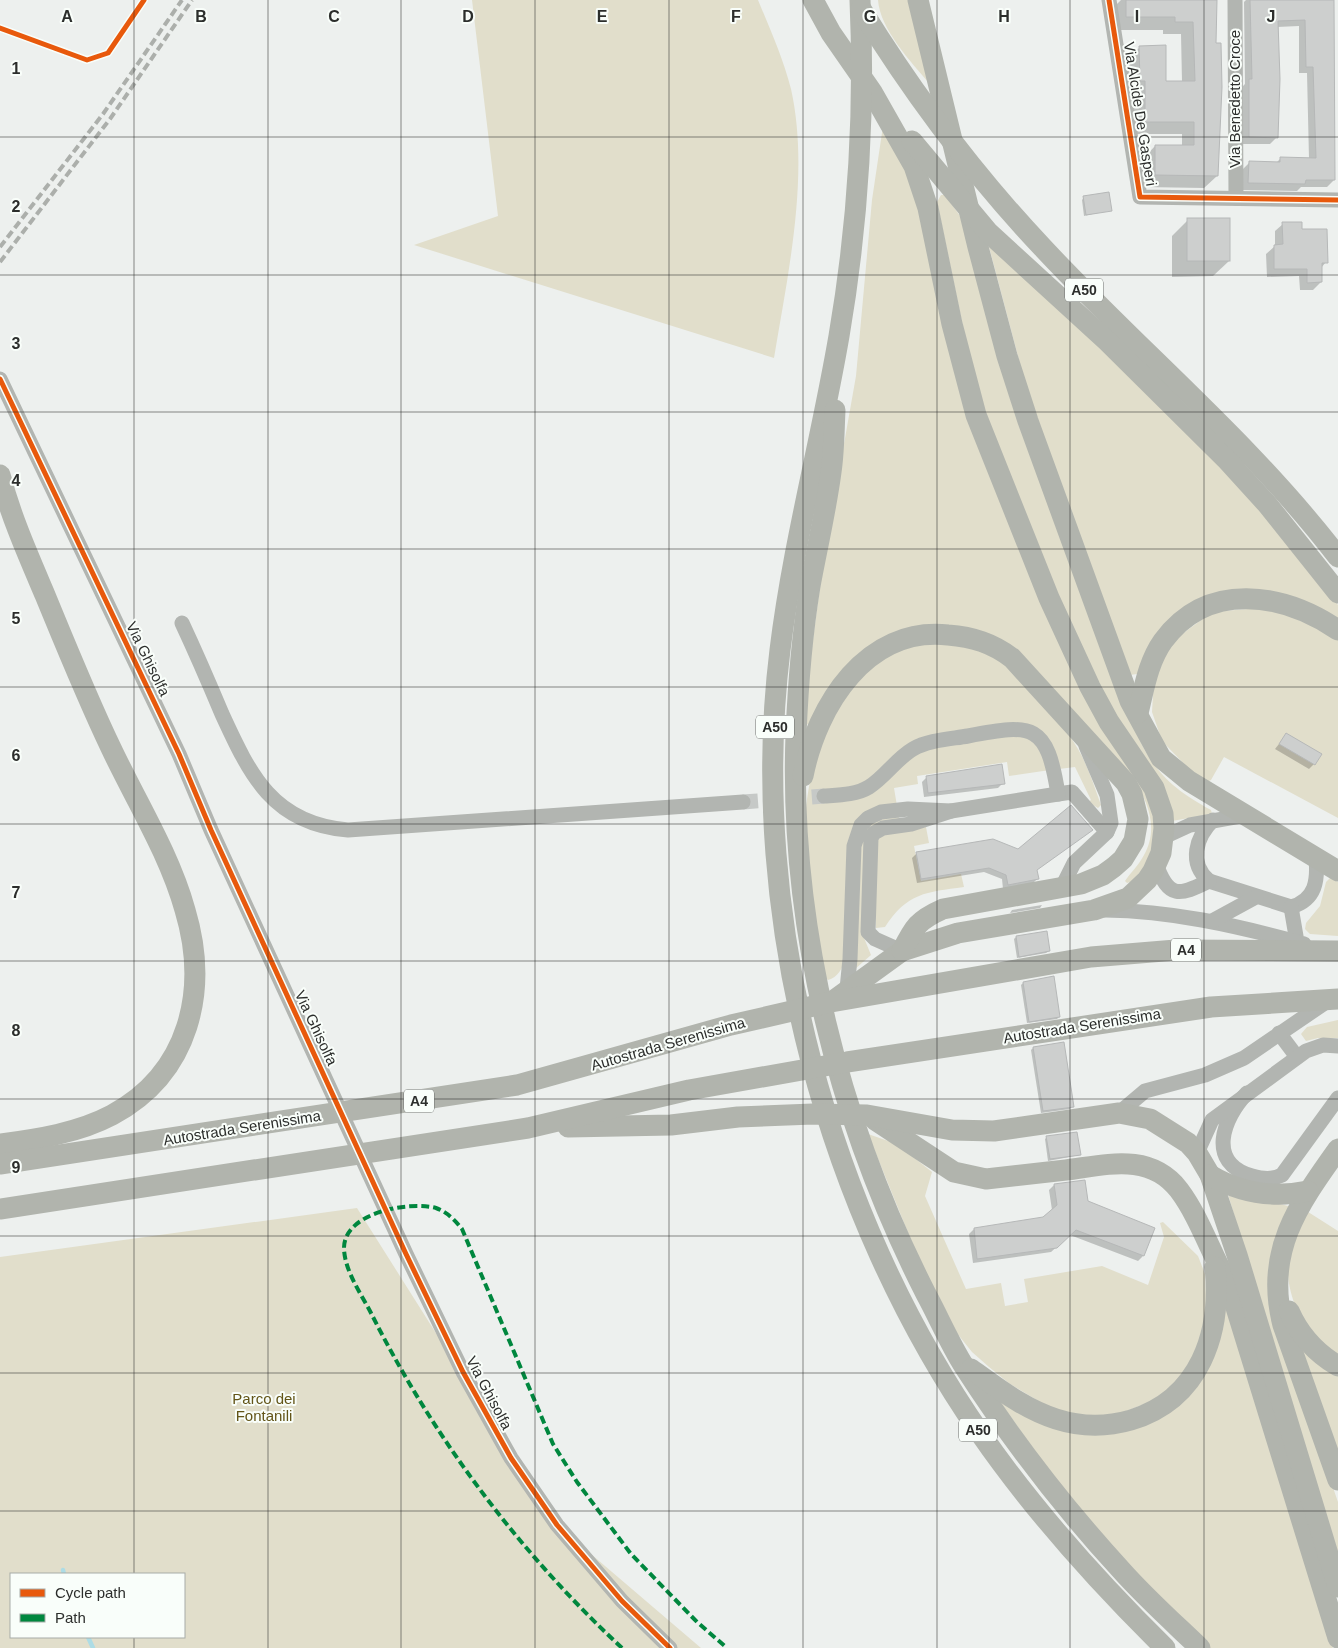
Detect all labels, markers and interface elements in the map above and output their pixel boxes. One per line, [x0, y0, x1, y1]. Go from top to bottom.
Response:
text: A [61, 8, 73, 25]
text: B [195, 8, 207, 25]
text: C [328, 8, 340, 25]
text: D [462, 8, 474, 25]
text: E [597, 8, 608, 25]
text: F [731, 8, 741, 25]
text: G [864, 8, 876, 25]
text: H [998, 8, 1010, 25]
text: I [1135, 8, 1139, 25]
text: J [1267, 8, 1275, 25]
street label: Via Benedetto Croce [1226, 30, 1243, 168]
street label: Via Alcide De Gasperi [1121, 41, 1160, 187]
text: 1 [12, 60, 21, 77]
text: 2 [12, 198, 21, 215]
road number: A50 [1065, 278, 1103, 302]
text: 3 [12, 335, 21, 352]
text: 4 [12, 472, 21, 489]
text: 5 [12, 610, 21, 627]
street label: Via Ghisolfa [123, 619, 174, 699]
road number: A50 [756, 716, 794, 739]
text: 6 [12, 747, 21, 764]
text: 7 [12, 884, 21, 901]
road number: A4 [1171, 938, 1201, 962]
street label: Via Ghisolfa [292, 988, 341, 1068]
street label: Autostrada Serenissima [1002, 1005, 1163, 1046]
street label: Autostrada Serenissima [589, 1013, 747, 1074]
text: 8 [12, 1022, 21, 1039]
road number: A4 [404, 1090, 434, 1112]
street label: Autostrada Serenissima [162, 1107, 323, 1148]
text: 9 [12, 1159, 21, 1176]
street label: Via Ghisolfa [463, 1353, 516, 1433]
park label: Parco dei Fontanili [232, 1390, 296, 1424]
road number: A50 [959, 1418, 997, 1442]
legend [10, 1573, 185, 1638]
text: Cycle path [55, 1584, 126, 1601]
text: Path [55, 1609, 86, 1626]

